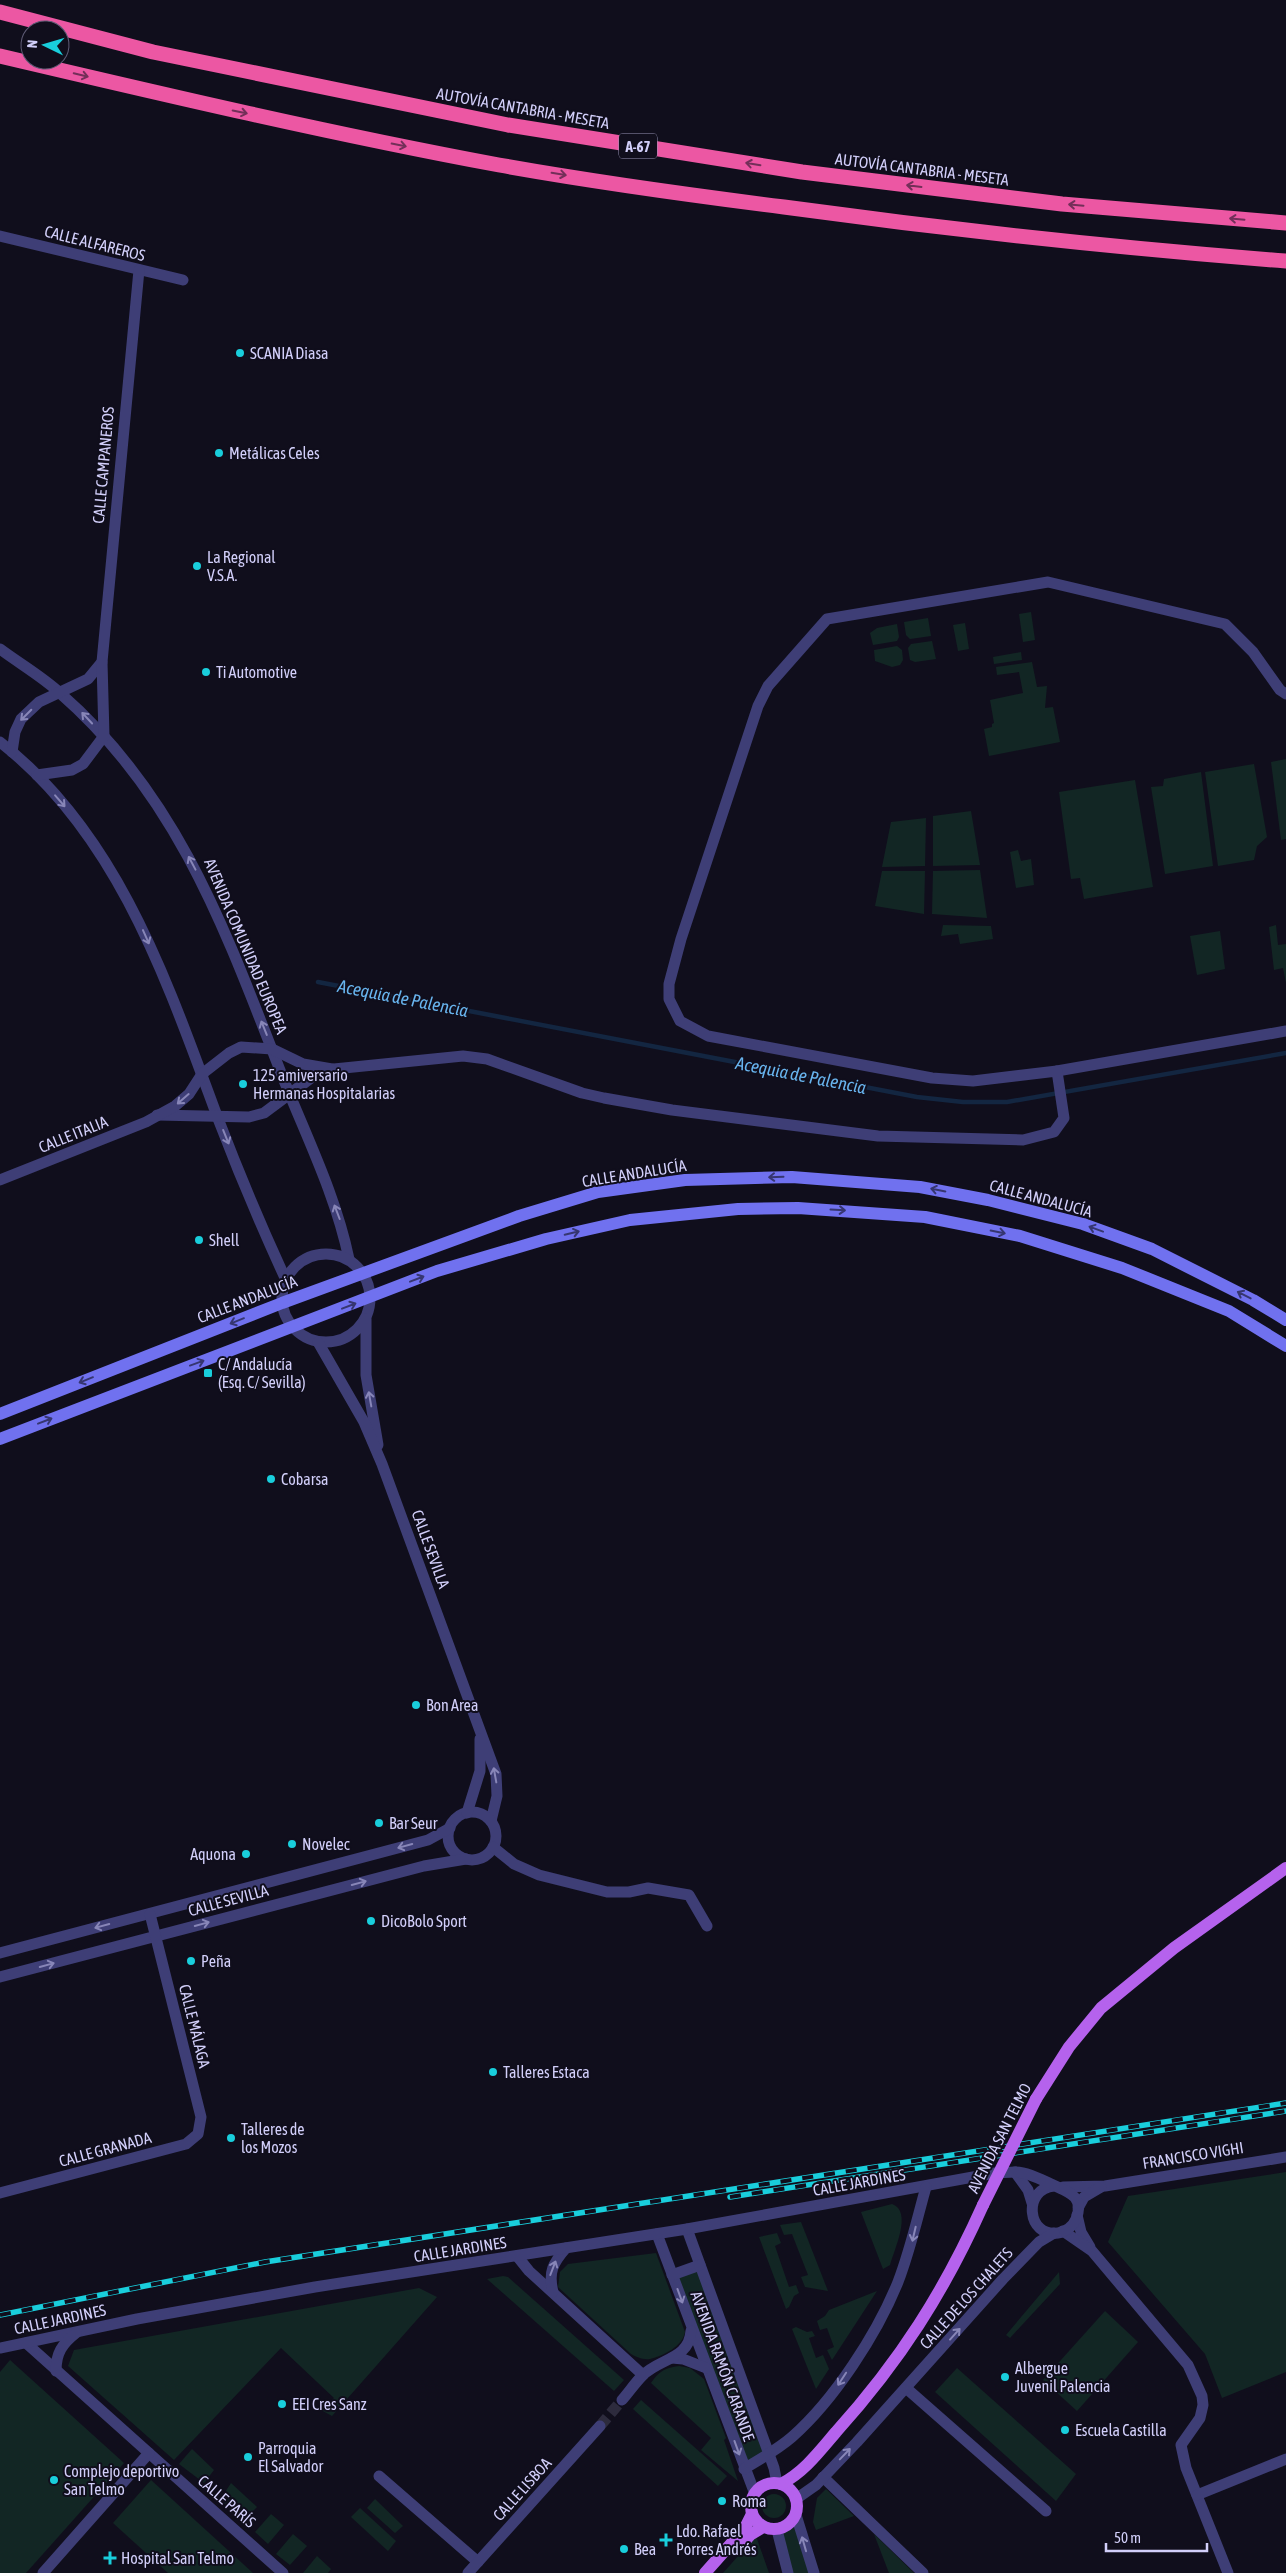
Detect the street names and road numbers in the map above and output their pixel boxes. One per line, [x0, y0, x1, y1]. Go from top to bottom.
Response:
street label: AUTOVÍA CANTABRIA - MESETA [435, 84, 611, 132]
road number: A-67 [619, 134, 657, 158]
street label: AUTOVÍA CANTABRIA - MESETA [834, 149, 1010, 189]
street label: CALLE ALFAREROS [43, 222, 147, 264]
street label: CALLE CAMPANEROS [89, 405, 117, 524]
street label: AVENIDA COMUNIDAD EUROPEA [201, 856, 291, 1036]
street label: CALLE ITALIA [36, 1112, 110, 1156]
street label: CALLE ANDALUCÍA [581, 1156, 688, 1190]
street label: CALLE ANDALUCÍA [988, 1176, 1094, 1220]
street label: CALLE ANDALUCÍA [195, 1272, 300, 1326]
street label: CALLE SEVILLA [408, 1507, 454, 1591]
street label: CALLE SEVILLA [186, 1881, 270, 1919]
street label: CALLE MÁLAGA [176, 1982, 214, 2070]
street label: AVENIDA SAN TELMO [964, 2080, 1034, 2196]
street label: CALLE GRANADA [57, 2128, 153, 2170]
street label: FRANCISCO VIGHI [1141, 2138, 1245, 2172]
street label: CALLE JARDINES [811, 2165, 907, 2199]
street label: CALLE JARDINES [412, 2233, 508, 2265]
street label: CALLE DE LOS CHALETS [916, 2244, 1016, 2352]
street label: AVENIDA RAMÓN CARANDE [687, 2289, 759, 2444]
street label: CALLE JARDINES [12, 2300, 108, 2338]
street label: CALLE LISBOA [489, 2454, 555, 2524]
street label: CALLE PARÍS [195, 2471, 260, 2531]

